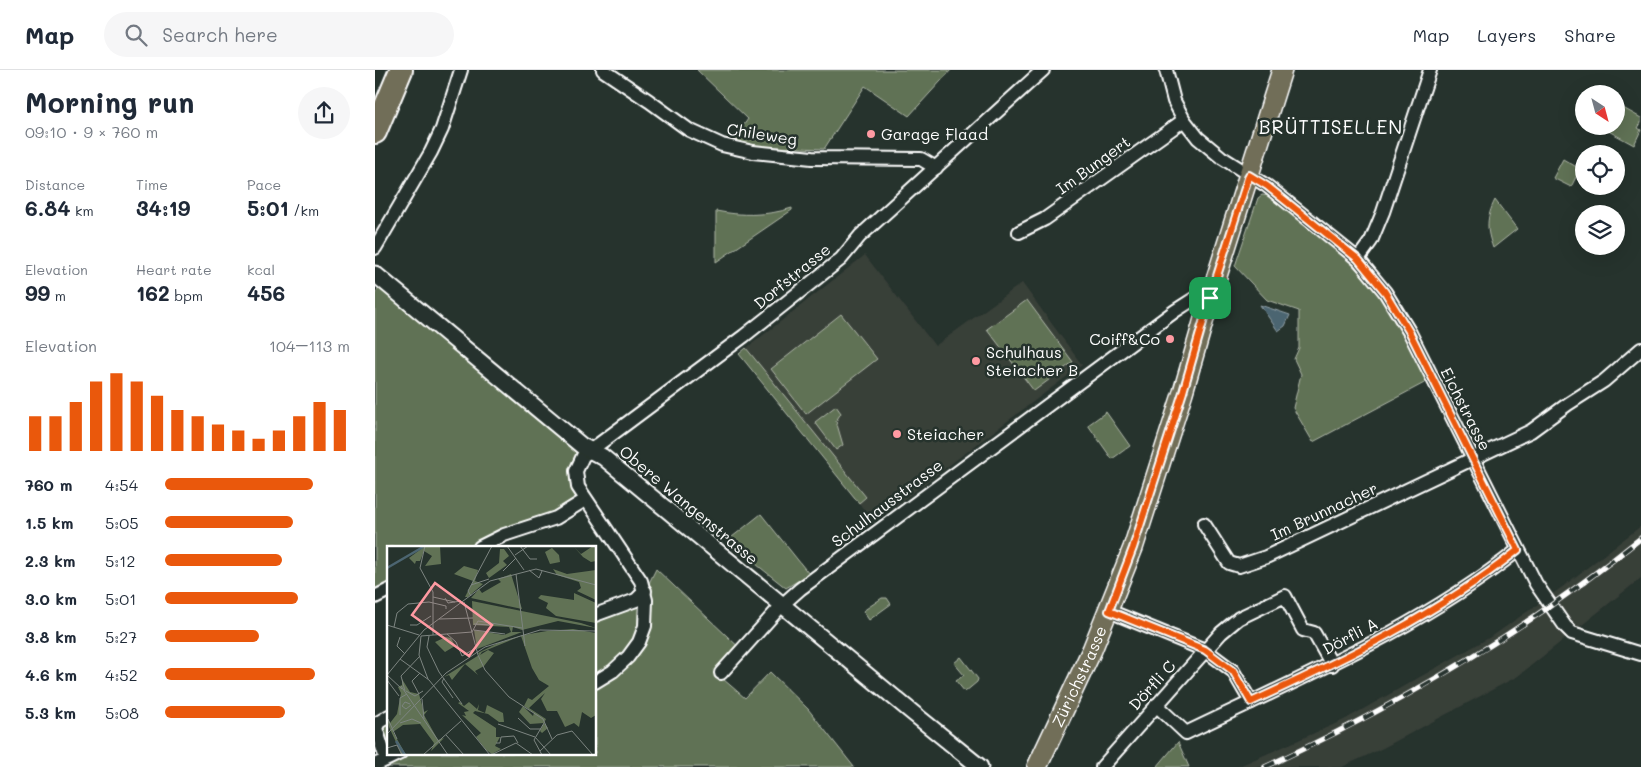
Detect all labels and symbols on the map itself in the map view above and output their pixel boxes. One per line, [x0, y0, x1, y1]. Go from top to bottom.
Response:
north arrow [1575, 85, 1625, 135]
district label: BRÜTTISELLEN [1259, 114, 1403, 139]
street label: Chileweg [725, 118, 799, 149]
place label: Garage Flaad [881, 123, 988, 144]
marker: Garage Flaad [865, 128, 877, 140]
street label: Im Bungert [1051, 131, 1134, 199]
street label: Dorfstrasse [749, 238, 834, 313]
pin [1189, 277, 1231, 319]
place label: Coiff&Co [1089, 328, 1160, 349]
marker: Coiff&Co [1164, 333, 1176, 345]
place label: Schulhaus Steiacher B [986, 341, 1078, 380]
marker: Schulhaus Steiacher B [970, 355, 982, 367]
street label: Eichstrasse [1436, 364, 1496, 454]
place label: Steiacher [907, 423, 984, 444]
marker: Steiacher [891, 428, 903, 440]
street label: Obere Wangenstrasse [616, 440, 763, 569]
street label: Schulhausstrasse [827, 454, 947, 551]
street label: Im Brunnacher [1267, 477, 1381, 545]
inset map [387, 546, 596, 754]
street label: Dörfli A [1318, 612, 1381, 659]
street label: Zürichstrasse [1046, 622, 1111, 730]
street label: Dörfli C [1124, 655, 1180, 714]

